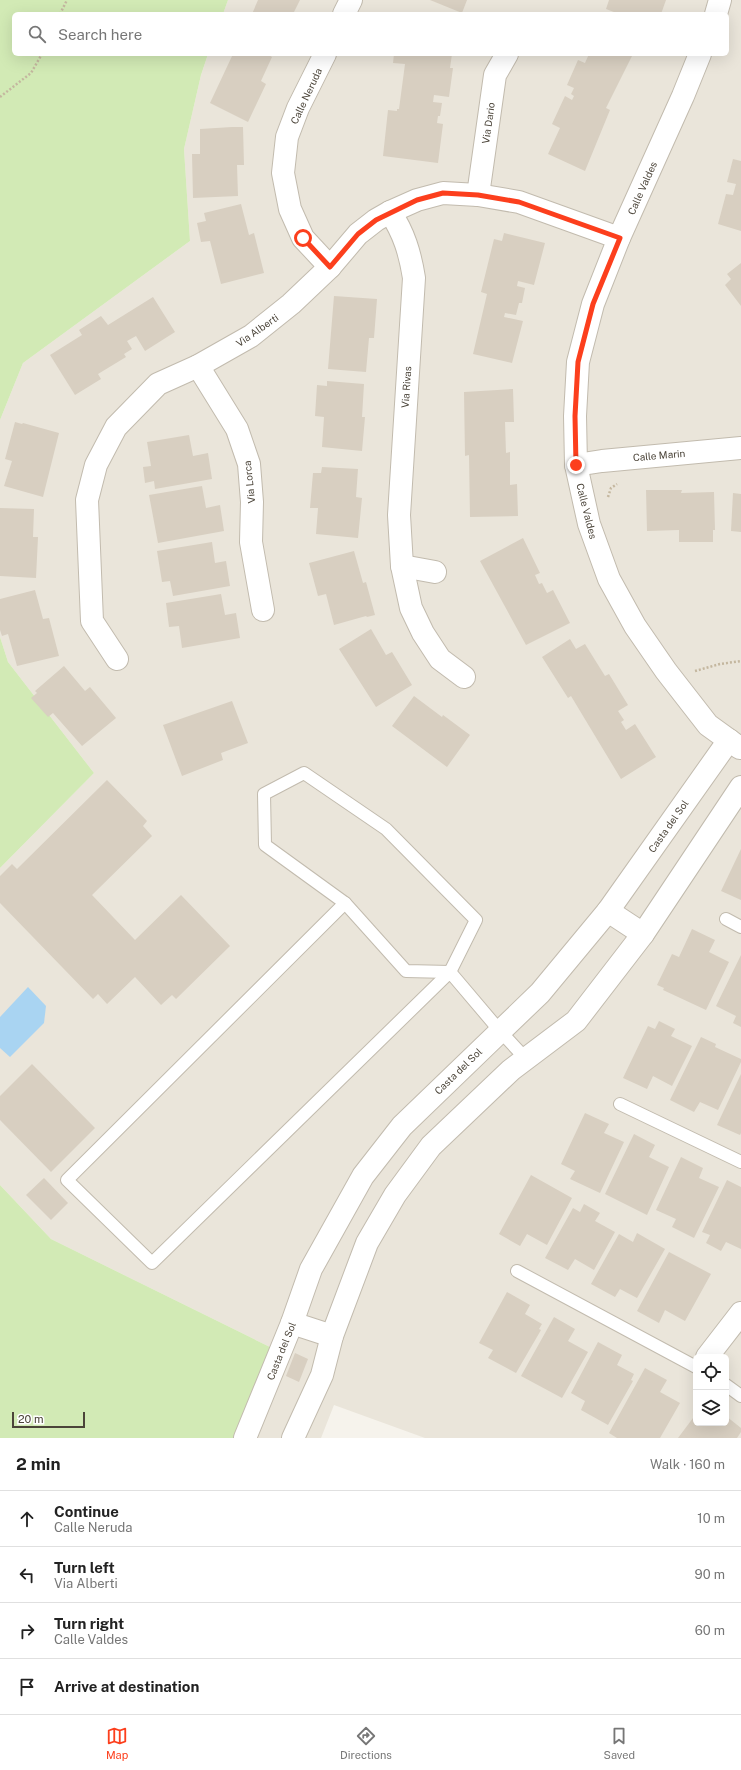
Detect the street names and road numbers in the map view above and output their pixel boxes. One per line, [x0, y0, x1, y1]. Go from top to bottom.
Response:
street label: Calle Neruda [288, 66, 324, 126]
street label: Via Dario [479, 101, 497, 144]
street label: Calle Valdes [625, 159, 659, 217]
street label: Via Alberti [233, 311, 281, 349]
street label: Via Rivas [399, 366, 413, 408]
street label: Calle Marin [632, 447, 686, 463]
street label: Via Lorca [241, 460, 257, 504]
street label: Calle Valdes [574, 482, 600, 540]
street label: Casta del Sol [645, 797, 691, 855]
street label: Casta del Sol [432, 1045, 484, 1097]
street label: Casta del Sol [264, 1320, 298, 1382]

